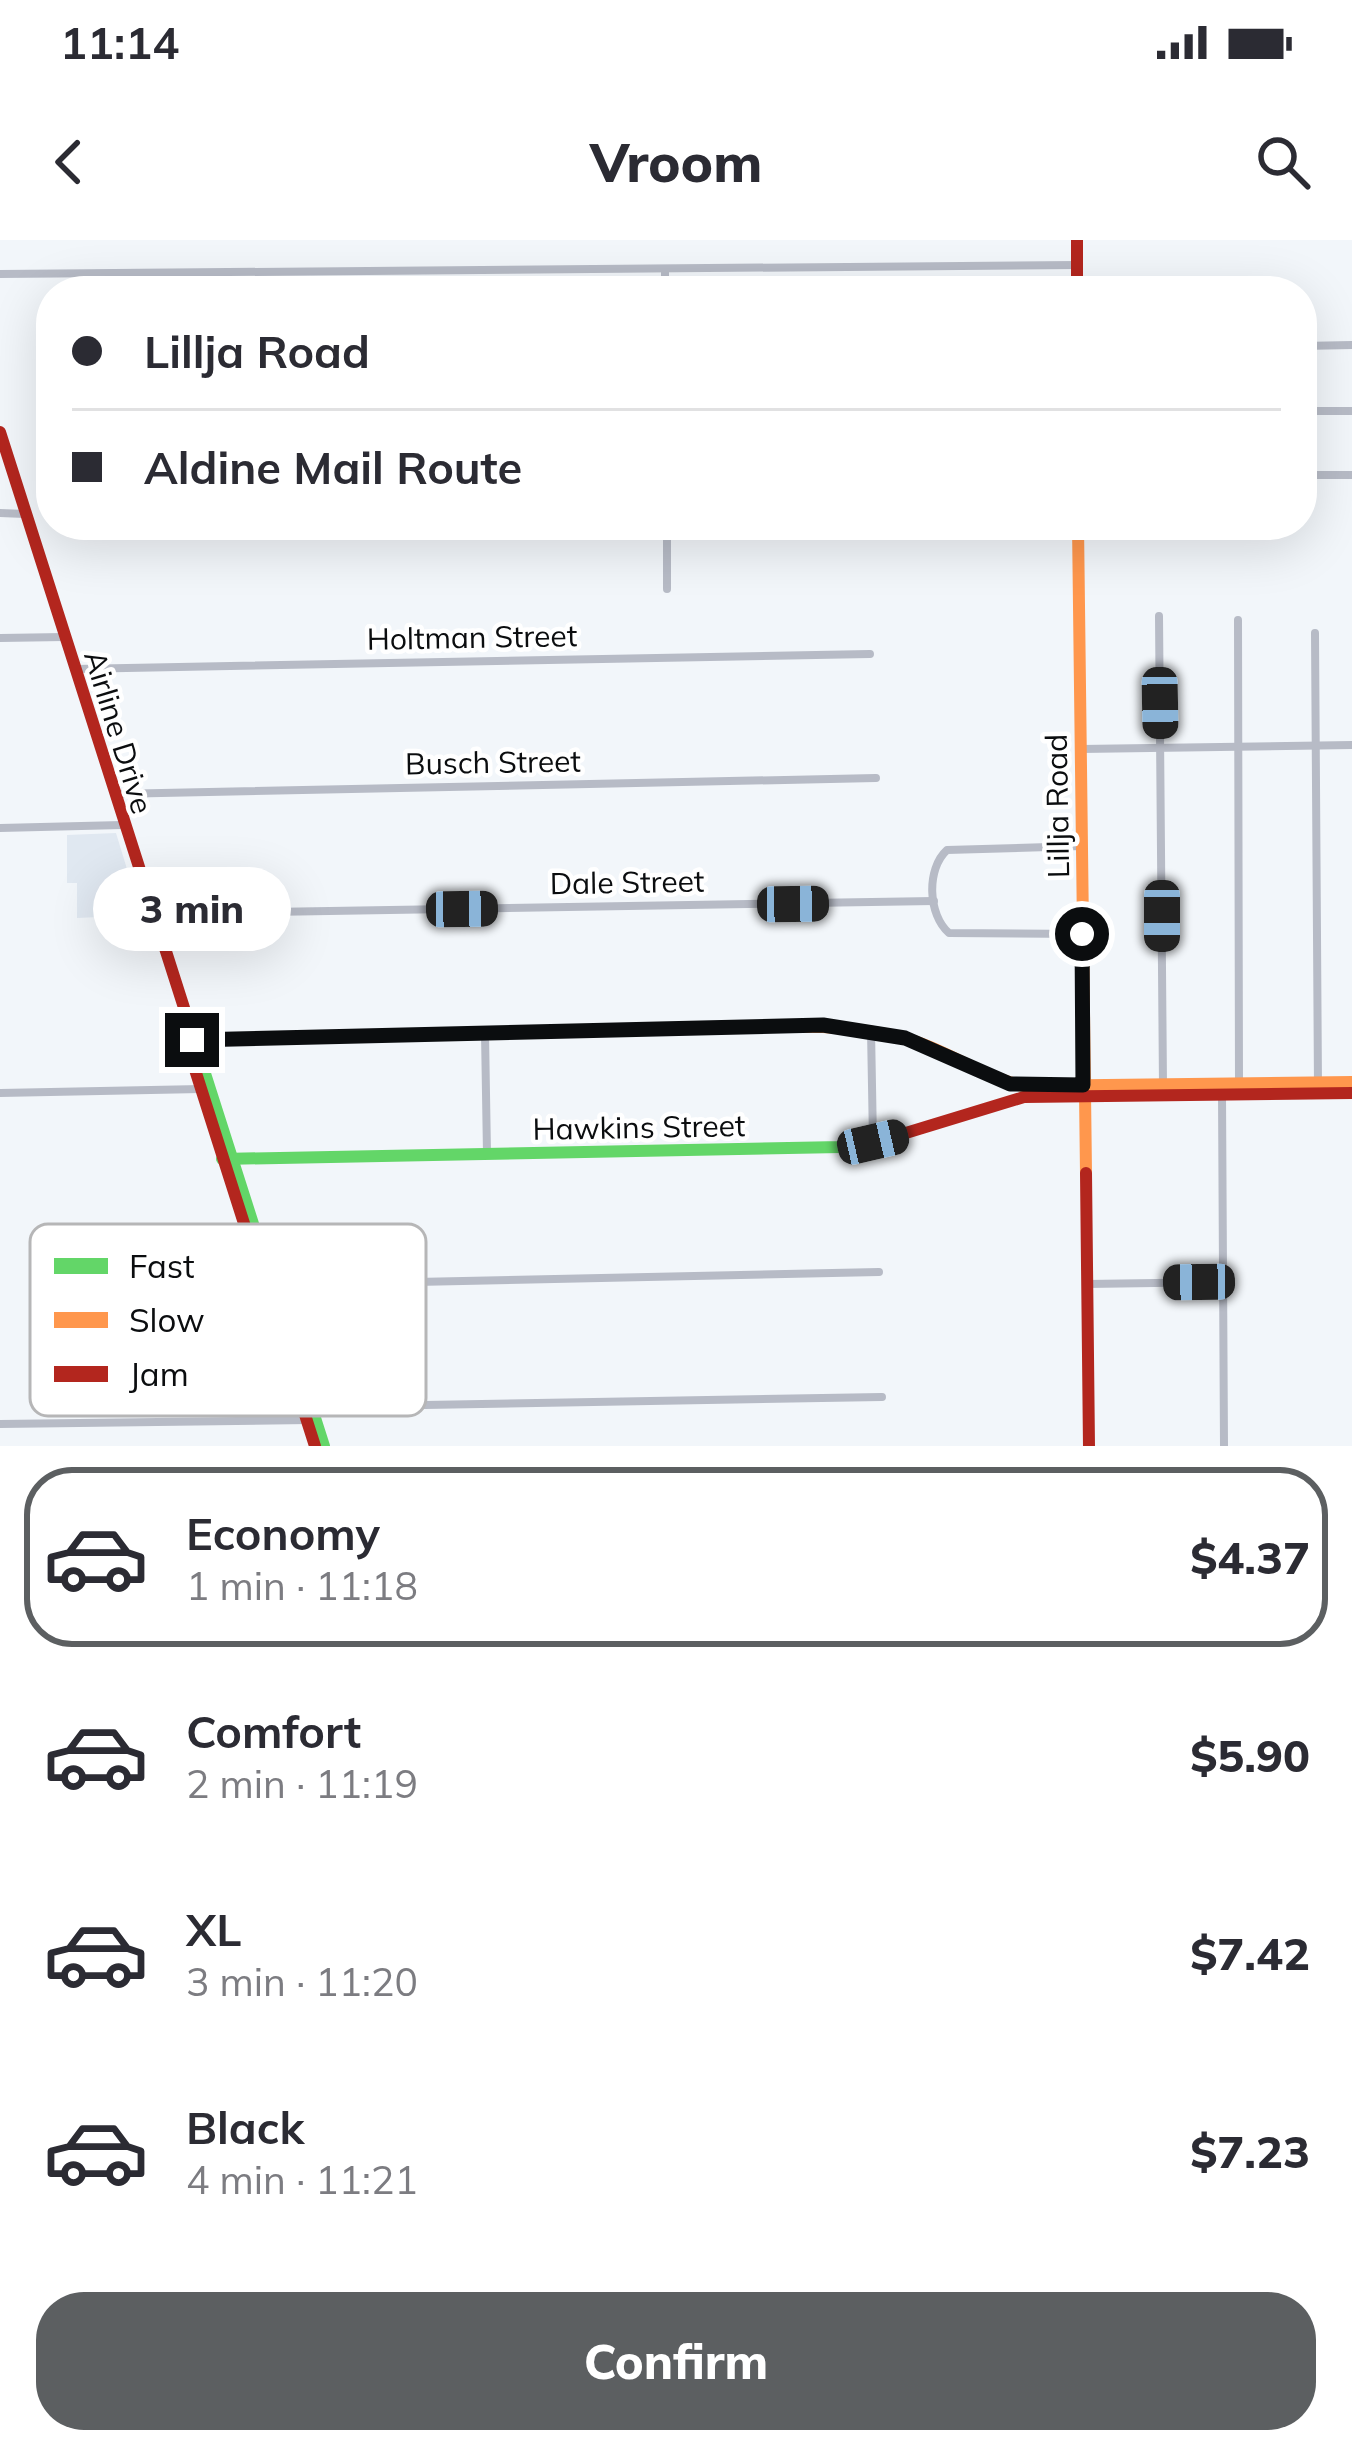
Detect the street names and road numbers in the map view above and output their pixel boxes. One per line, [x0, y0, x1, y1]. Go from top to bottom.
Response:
street label: Holtman Street [366, 616, 578, 658]
street label: Airline Drive [76, 646, 162, 818]
street label: Lillja Road [1037, 734, 1077, 878]
street label: Busch Street [405, 741, 581, 783]
street label: Dale Street [549, 862, 705, 902]
street label: Hawkins Street [532, 1106, 746, 1148]

